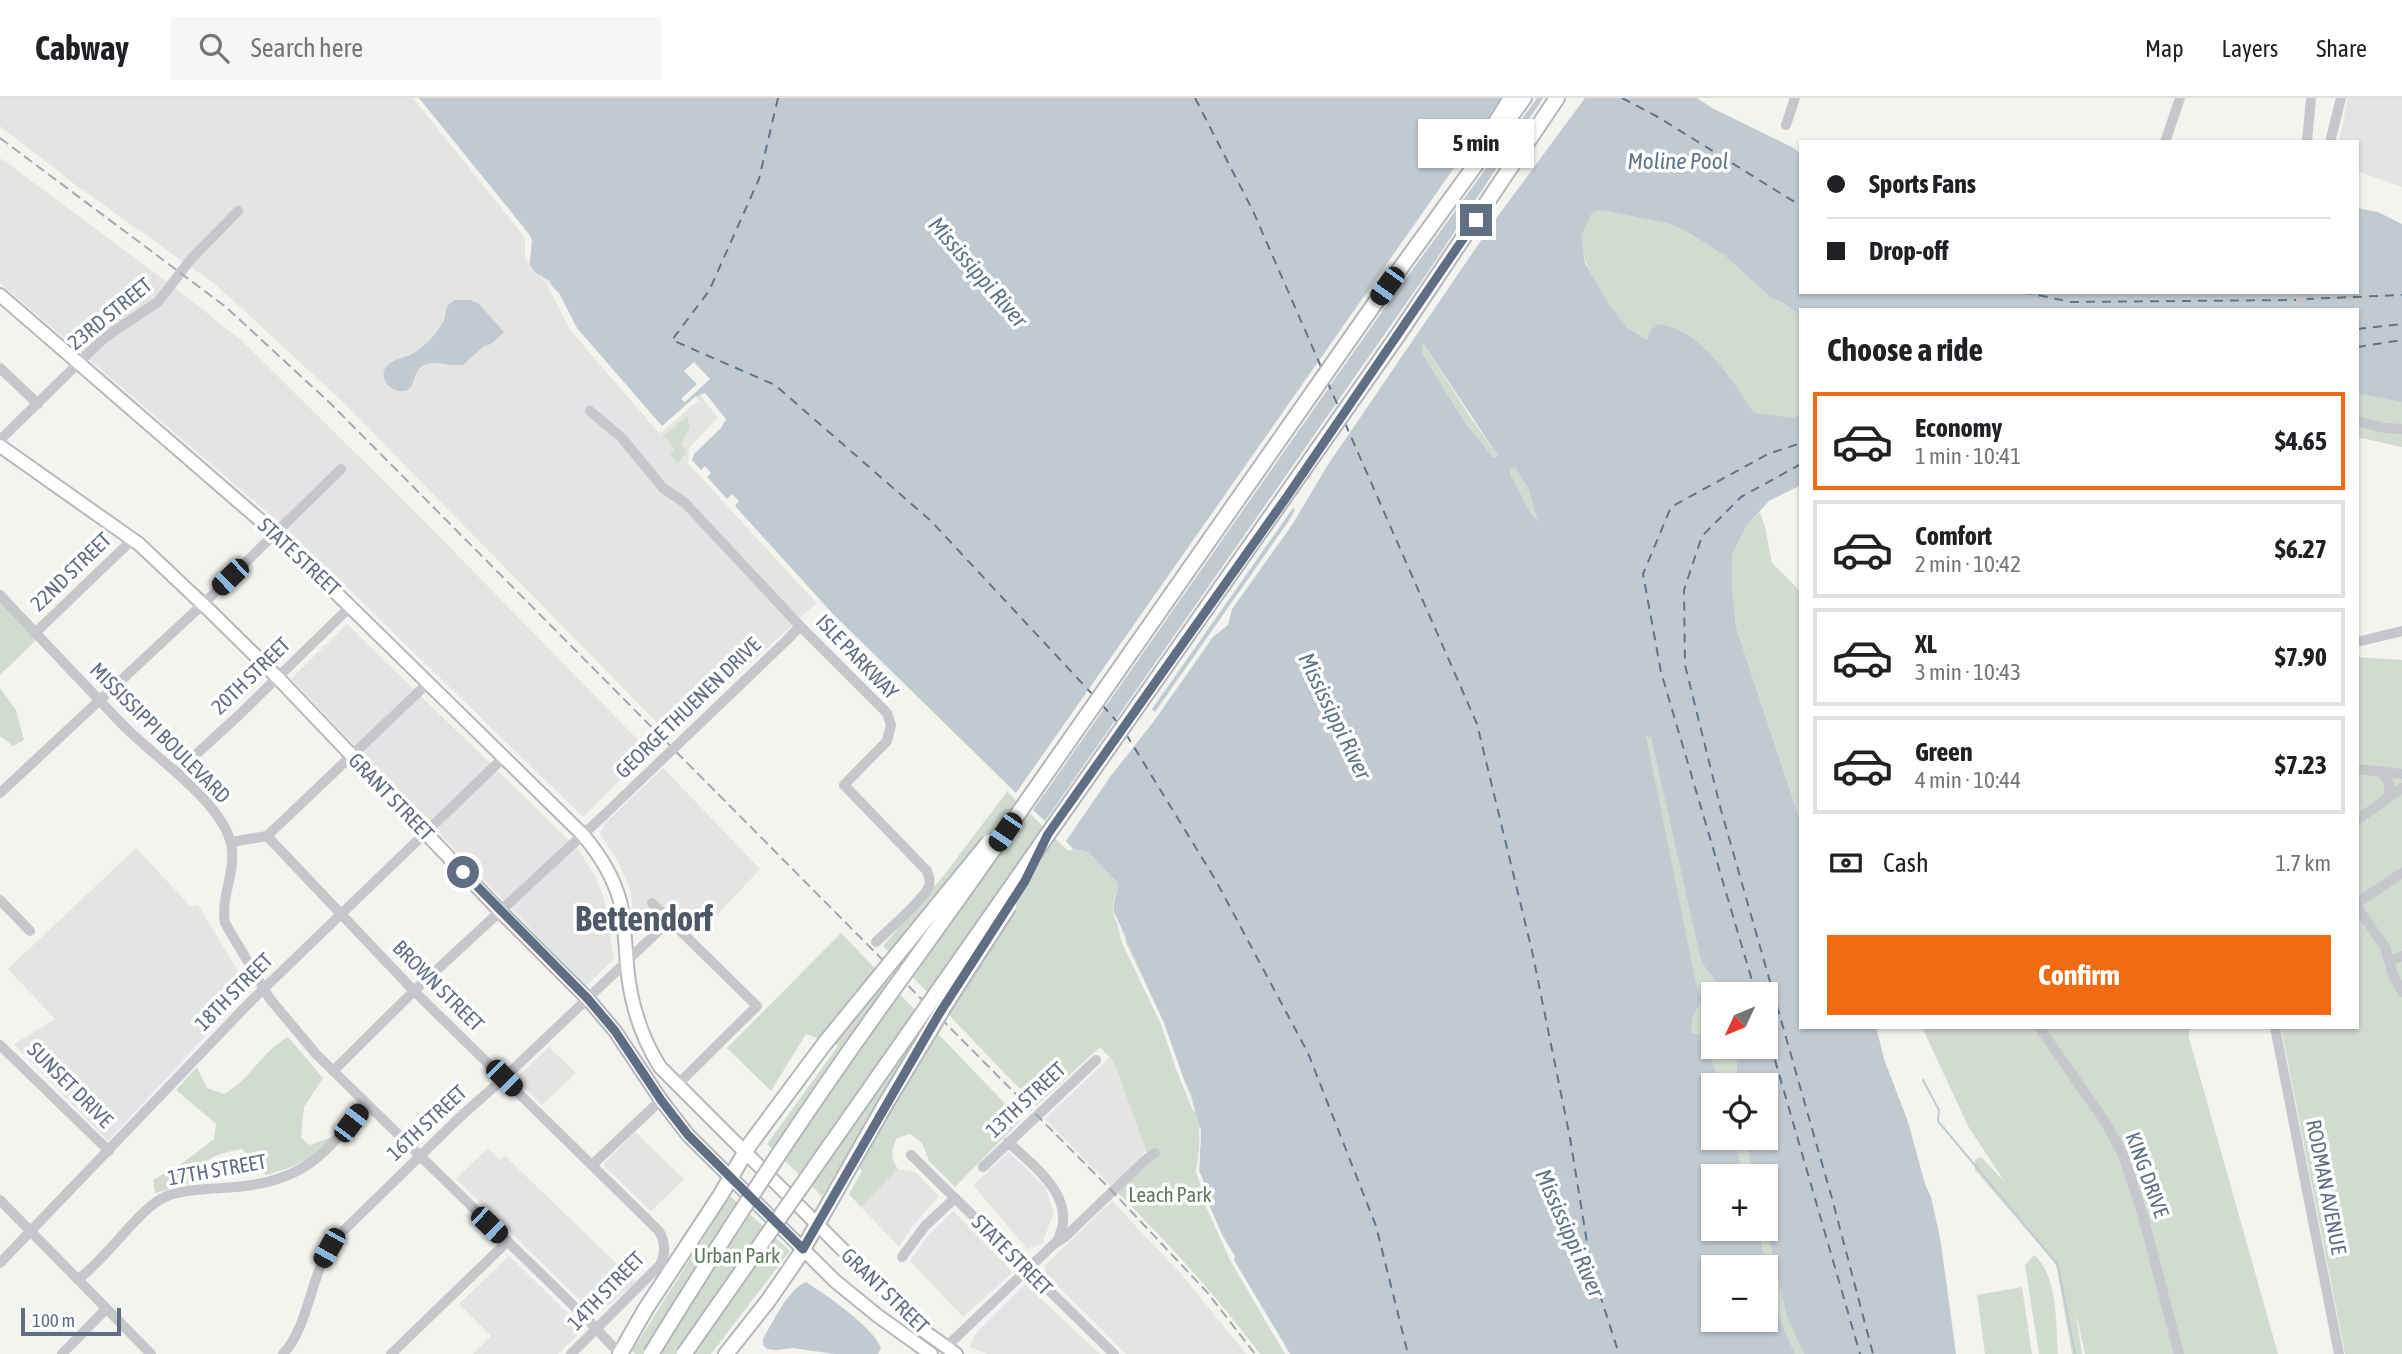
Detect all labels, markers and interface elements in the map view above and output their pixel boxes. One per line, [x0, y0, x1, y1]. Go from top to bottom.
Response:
search box [171, 17, 661, 80]
text: Cabway [35, 29, 129, 67]
icon: search [195, 29, 233, 67]
text: Search here [251, 33, 363, 63]
text: Map [2145, 35, 2184, 62]
text: Layers [2222, 35, 2278, 62]
text: Share [2316, 35, 2367, 62]
callout: 5 min [1418, 118, 1534, 167]
text: 5 min [1453, 130, 1499, 156]
water label: Moline Pool [1627, 148, 1729, 174]
text: Sports Fans [1869, 169, 1976, 199]
route end [1460, 204, 1492, 236]
water label: Mississippi River [923, 212, 1034, 333]
text: Drop-off [1869, 236, 1949, 266]
car [1367, 263, 1408, 309]
street label: 23RD STREET [63, 272, 156, 354]
text: Choose a ride [1827, 331, 1983, 368]
icon: car [1831, 410, 1894, 473]
text: Economy [1915, 413, 2002, 443]
text: $4.65 [2275, 426, 2327, 456]
text: 1 min · 10:41 [1915, 443, 2021, 469]
street label: STATE STREET [254, 512, 346, 600]
icon: car [1831, 518, 1894, 581]
text: Comfort [1915, 521, 1992, 551]
street label: 22ND STREET [25, 527, 115, 615]
text: $6.27 [2275, 534, 2327, 564]
text: 2 min · 10:42 [1915, 551, 2021, 577]
car [208, 555, 253, 599]
street label: ISLE PARKWAY [812, 609, 904, 704]
icon: car [1831, 626, 1894, 689]
text: XL [1915, 629, 1937, 659]
street label: 20TH STREET [206, 632, 294, 719]
street label: GEORGE THUENEN DRIVE [610, 632, 765, 783]
text: $7.90 [2275, 642, 2327, 672]
water label: Mississippi River [1293, 649, 1377, 784]
street label: MISSISSIPPI BOULEVARD [86, 657, 236, 807]
text: 3 min · 10:43 [1915, 659, 2021, 685]
icon: car [1831, 734, 1894, 797]
text: Green [1915, 737, 1973, 767]
street label: GRANT STREET [344, 748, 439, 845]
text: $7.23 [2275, 750, 2327, 780]
text: 4 min · 10:44 [1915, 767, 2021, 793]
car [985, 809, 1026, 855]
icon: cash [1827, 844, 1865, 882]
text: Cash [1883, 848, 1929, 878]
text: 1.7 km [2275, 850, 2331, 876]
route start [447, 856, 479, 888]
district label: Bettendorf [575, 898, 713, 938]
street label: BROWN STREET [388, 935, 489, 1036]
button: Confirm [1827, 935, 2331, 1015]
street label: 18TH STREET [190, 948, 277, 1035]
north arrow [1701, 982, 1778, 1059]
map controls [1701, 982, 1778, 1332]
street label: SUNSET DRIVE [23, 1037, 118, 1132]
car [482, 1056, 527, 1100]
street label: 13TH STREET [981, 1056, 1070, 1142]
button: locate [1701, 1073, 1778, 1150]
street label: 16TH STREET [382, 1079, 471, 1165]
car [330, 1100, 373, 1146]
street label: RODMAN AVENUE [2302, 1117, 2352, 1256]
street label: KING DRIVE [2121, 1129, 2174, 1221]
street label: 17TH STREET [166, 1149, 268, 1189]
button: + [1701, 1164, 1778, 1241]
water label: Mississippi River [1530, 1165, 1610, 1302]
park label: Leach Park [1128, 1182, 1212, 1206]
car [467, 1203, 512, 1247]
street label: STATE STREET [968, 1209, 1058, 1299]
car [310, 1225, 349, 1271]
park label: Urban Park [694, 1243, 780, 1267]
street label: GRANT STREET [837, 1243, 934, 1338]
street label: 14TH STREET [562, 1246, 649, 1334]
button: − [1701, 1255, 1778, 1332]
scale bar [21, 1305, 121, 1337]
text: 100 m [32, 1309, 75, 1331]

